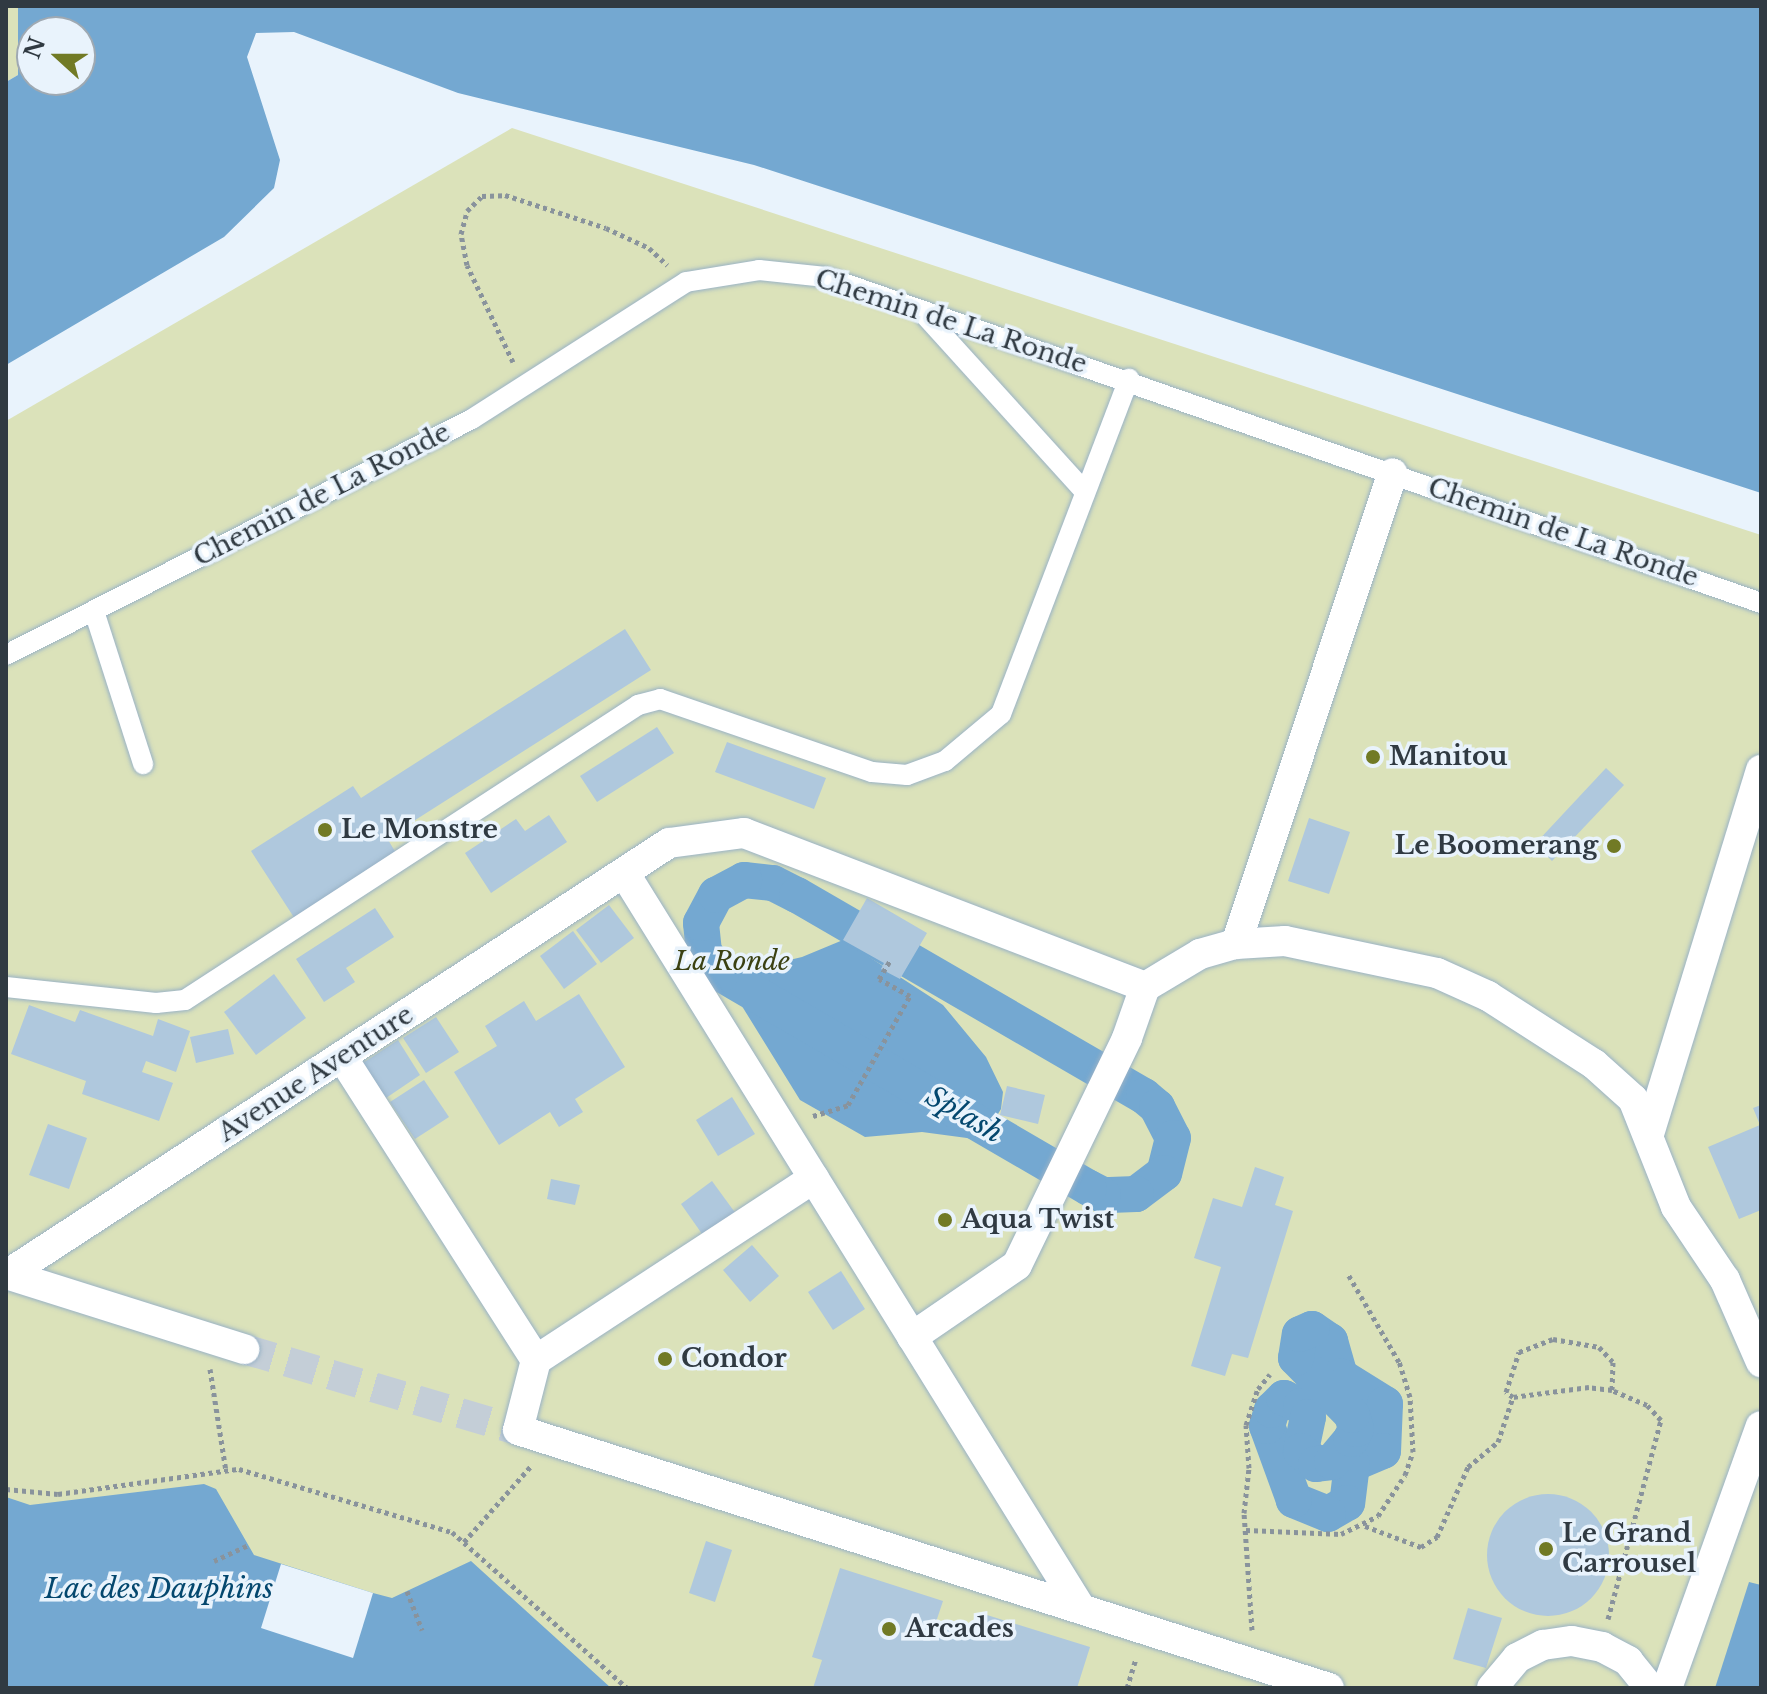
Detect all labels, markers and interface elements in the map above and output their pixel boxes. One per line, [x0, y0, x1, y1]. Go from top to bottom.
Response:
north arrow [16, 16, 96, 96]
text: N [19, 33, 51, 62]
street label: Chemin de La Ronde [811, 263, 1091, 381]
street label: Chemin de La Ronde [188, 417, 456, 573]
street label: Chemin de La Ronde [1424, 472, 1702, 594]
place label: Manitou [1389, 741, 1508, 773]
marker: Manitou [1364, 748, 1382, 766]
place label: Le Monstre [341, 814, 498, 846]
marker: Le Monstre [316, 821, 334, 839]
place label: Le Boomerang [1395, 830, 1598, 862]
marker: Le Boomerang [1605, 837, 1623, 855]
park label: La Ronde [674, 946, 790, 978]
street label: Avenue Aventure [212, 999, 420, 1149]
water label: Splash [920, 1080, 1008, 1150]
place label: Aqua Twist [961, 1204, 1115, 1236]
marker: Aqua Twist [936, 1211, 954, 1229]
place label: Condor [681, 1343, 787, 1375]
marker: Condor [656, 1350, 674, 1368]
place label: Le Grand Carrousel [1562, 1518, 1696, 1580]
marker: Le Grand Carrousel [1537, 1540, 1555, 1558]
water label: Lac des Dauphins [45, 1572, 273, 1606]
place label: Arcades [905, 1613, 1014, 1645]
marker: Arcades [880, 1620, 898, 1638]

